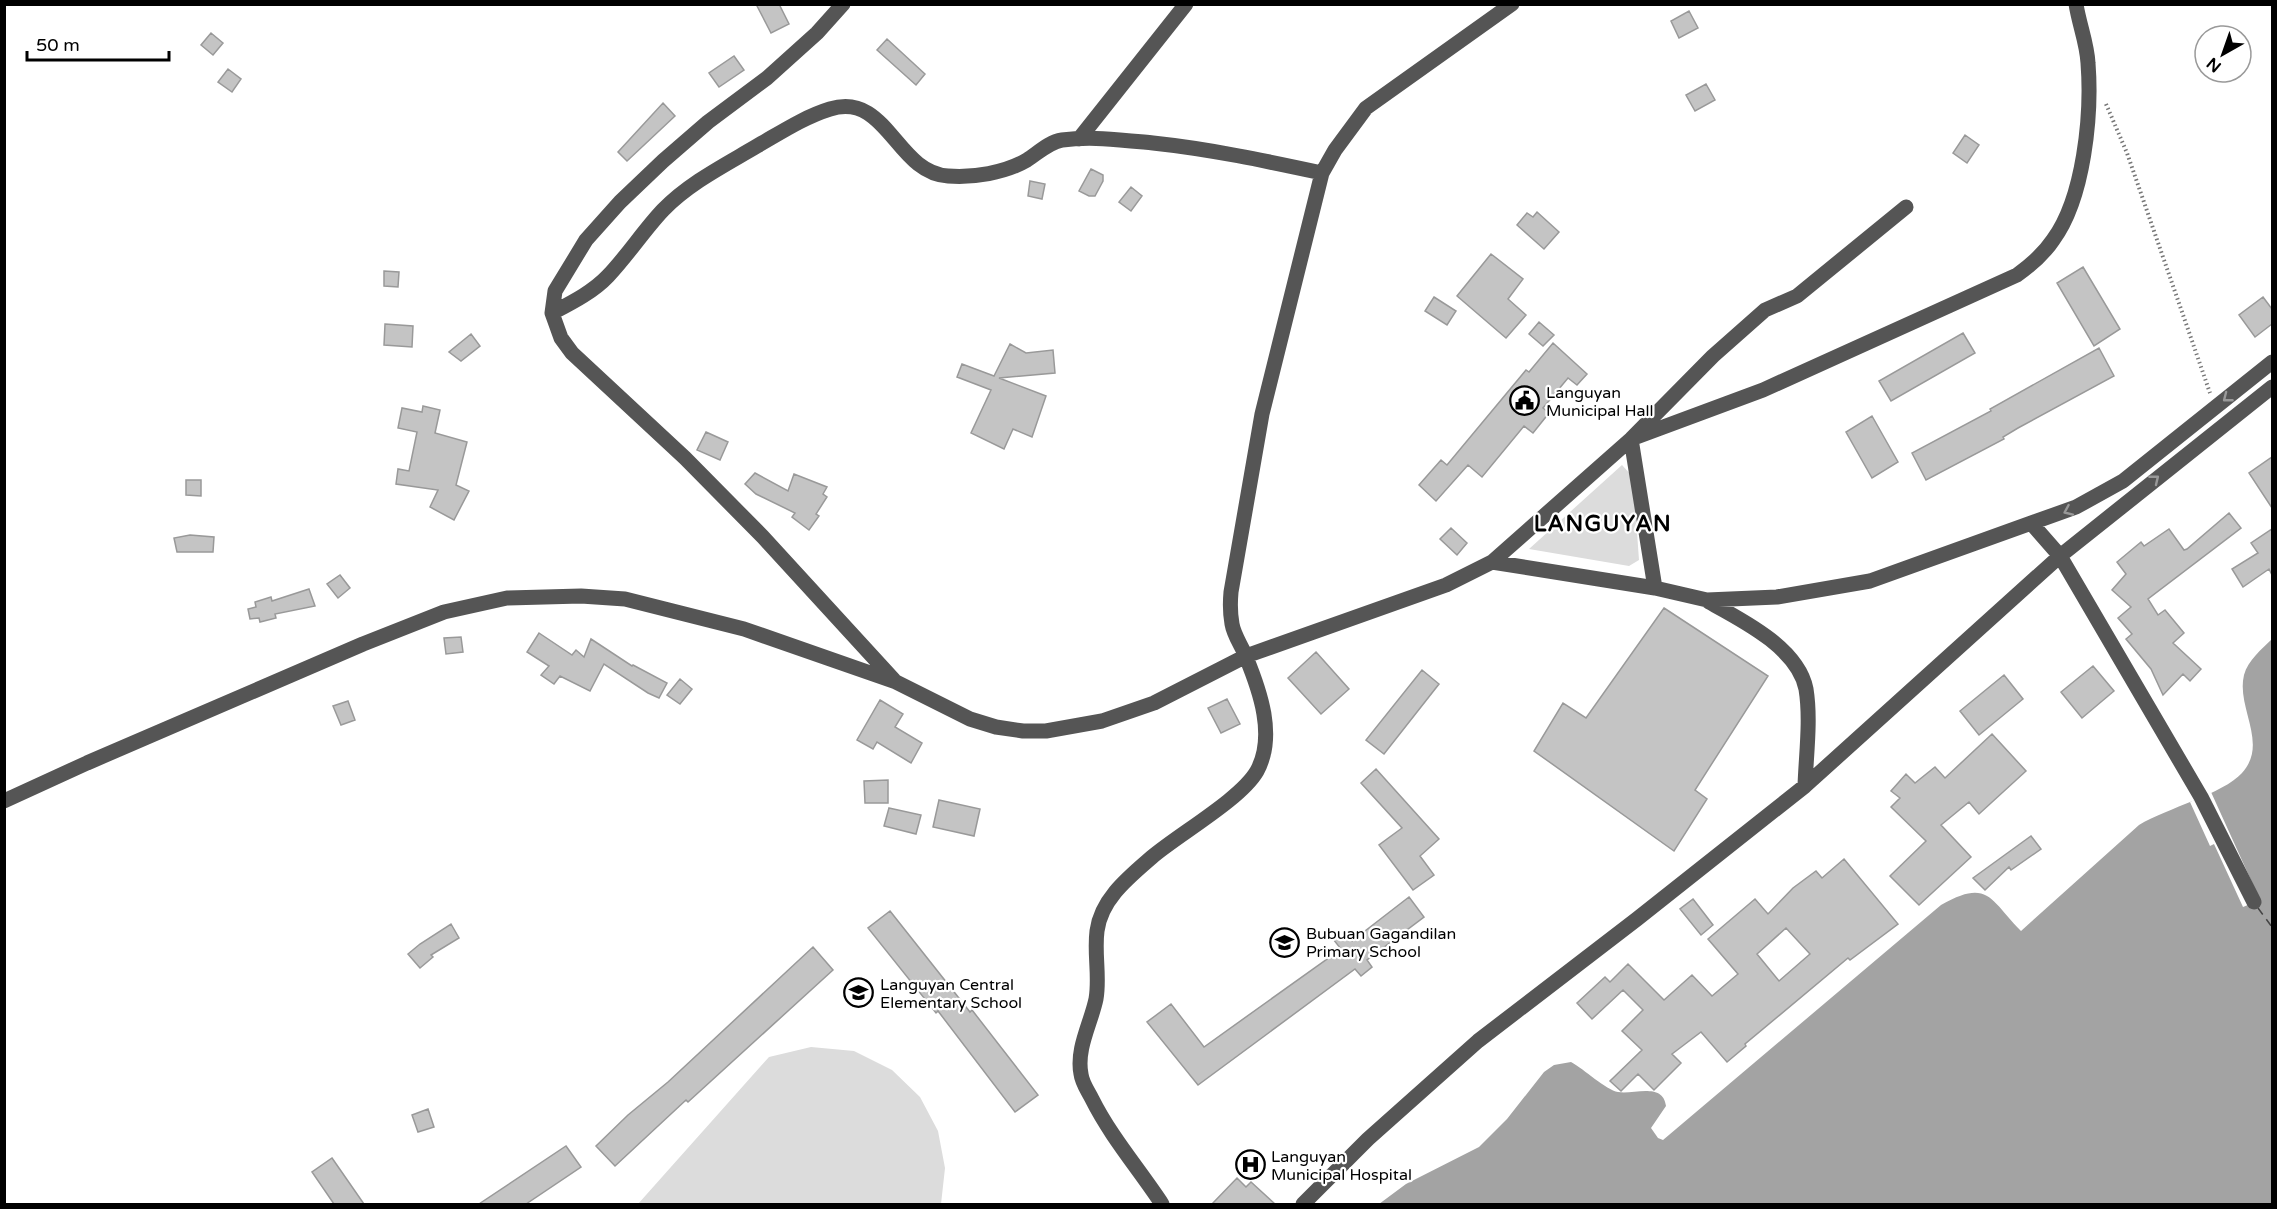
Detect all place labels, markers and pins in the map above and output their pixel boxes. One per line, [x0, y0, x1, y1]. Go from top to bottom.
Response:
place label: Languyan Municipal Hall [1546, 383, 1654, 421]
public building icon: Languyan Municipal Hall [1509, 385, 1541, 417]
place label: Bubuan Gagandilan Primary School [1306, 924, 1456, 962]
school or university icon: Bubuan Gagandilan Primary School [1269, 926, 1301, 958]
place label: Languyan Central Elementary School [880, 975, 1022, 1013]
school or university icon: Languyan Central Elementary School [843, 977, 875, 1009]
place label: Languyan Municipal Hospital [1271, 1147, 1412, 1185]
hospital icon: Languyan Municipal Hospital [1234, 1149, 1266, 1181]

